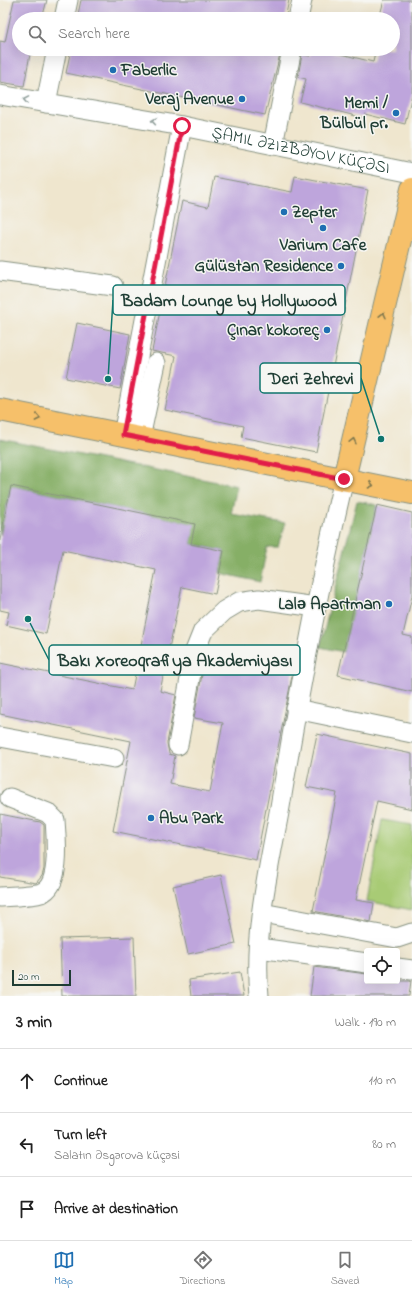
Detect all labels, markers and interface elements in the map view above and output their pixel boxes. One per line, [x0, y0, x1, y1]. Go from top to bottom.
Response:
search box [12, 12, 400, 56]
icon: search [26, 23, 48, 45]
text: Search here [58, 23, 130, 45]
place label: Faberlic [120, 58, 177, 83]
marker: Faberlic [108, 65, 118, 75]
place label: Veraj Avenue [144, 87, 235, 112]
place label: Memi / Bülbül pr. [319, 91, 389, 136]
marker: Veraj Avenue [237, 94, 247, 104]
one-way arrow [23, 96, 29, 105]
marker: Memi / Bülbül pr. [391, 108, 401, 118]
route start [173, 117, 191, 135]
one-way arrow [151, 118, 157, 126]
street label: ŞAMIL ƏZIZBƏYOV KÜÇƏSI [210, 120, 392, 181]
place label: Zepter [292, 200, 338, 225]
marker: Zepter [279, 207, 289, 217]
marker: Varium Cafe [318, 223, 328, 233]
place label: Varium Cafe [279, 233, 368, 258]
place label: Gülüstan Residence [195, 254, 334, 279]
marker: Gülüstan Residence [336, 261, 346, 271]
callout: Badam Lounge by Hollywood [113, 285, 345, 315]
text: Badam Lounge by Hollywood [120, 289, 338, 316]
one-way arrow [378, 312, 386, 318]
place label: Çınar kokoreç [227, 318, 319, 343]
marker: Çınar kokoreç [322, 325, 332, 335]
callout: Deri Zehrevi [260, 363, 361, 393]
text: Deri Zehrevi [267, 367, 354, 393]
one-way arrow [35, 413, 41, 421]
one-way arrow [348, 438, 357, 445]
route end [335, 470, 353, 488]
one-way arrow [368, 481, 375, 489]
place label: Lalә Apartman [278, 592, 382, 617]
marker: Lalә Apartman [384, 599, 394, 609]
callout: Bakı Xoreoqrafiya Akademiyası [49, 645, 300, 675]
text: Bakı Xoreoqrafiya Akademiyası [56, 649, 293, 676]
place label: Abu Park [159, 806, 224, 831]
marker: Abu Park [146, 813, 156, 823]
map controls [364, 948, 400, 984]
button: locate [364, 948, 400, 984]
scale bar [12, 968, 71, 987]
text: 20 m [18, 969, 40, 985]
text: 3 min [16, 1010, 52, 1035]
text: Walk · 190 m [335, 1013, 396, 1032]
icon: ahead [16, 1070, 38, 1092]
text: Continue [54, 1070, 108, 1092]
text: 110 m [369, 1071, 396, 1090]
text: Turn left [54, 1124, 107, 1146]
icon: left [16, 1134, 38, 1156]
text: 80 m [372, 1135, 396, 1154]
text: Salatın Əsgərova küçəsi [54, 1146, 180, 1165]
icon: arrive [16, 1198, 38, 1220]
text: Arrive at destination [54, 1198, 178, 1220]
tab: Map [53, 1249, 75, 1289]
tab: Directions [180, 1249, 225, 1289]
tab: Saved [331, 1249, 359, 1289]

